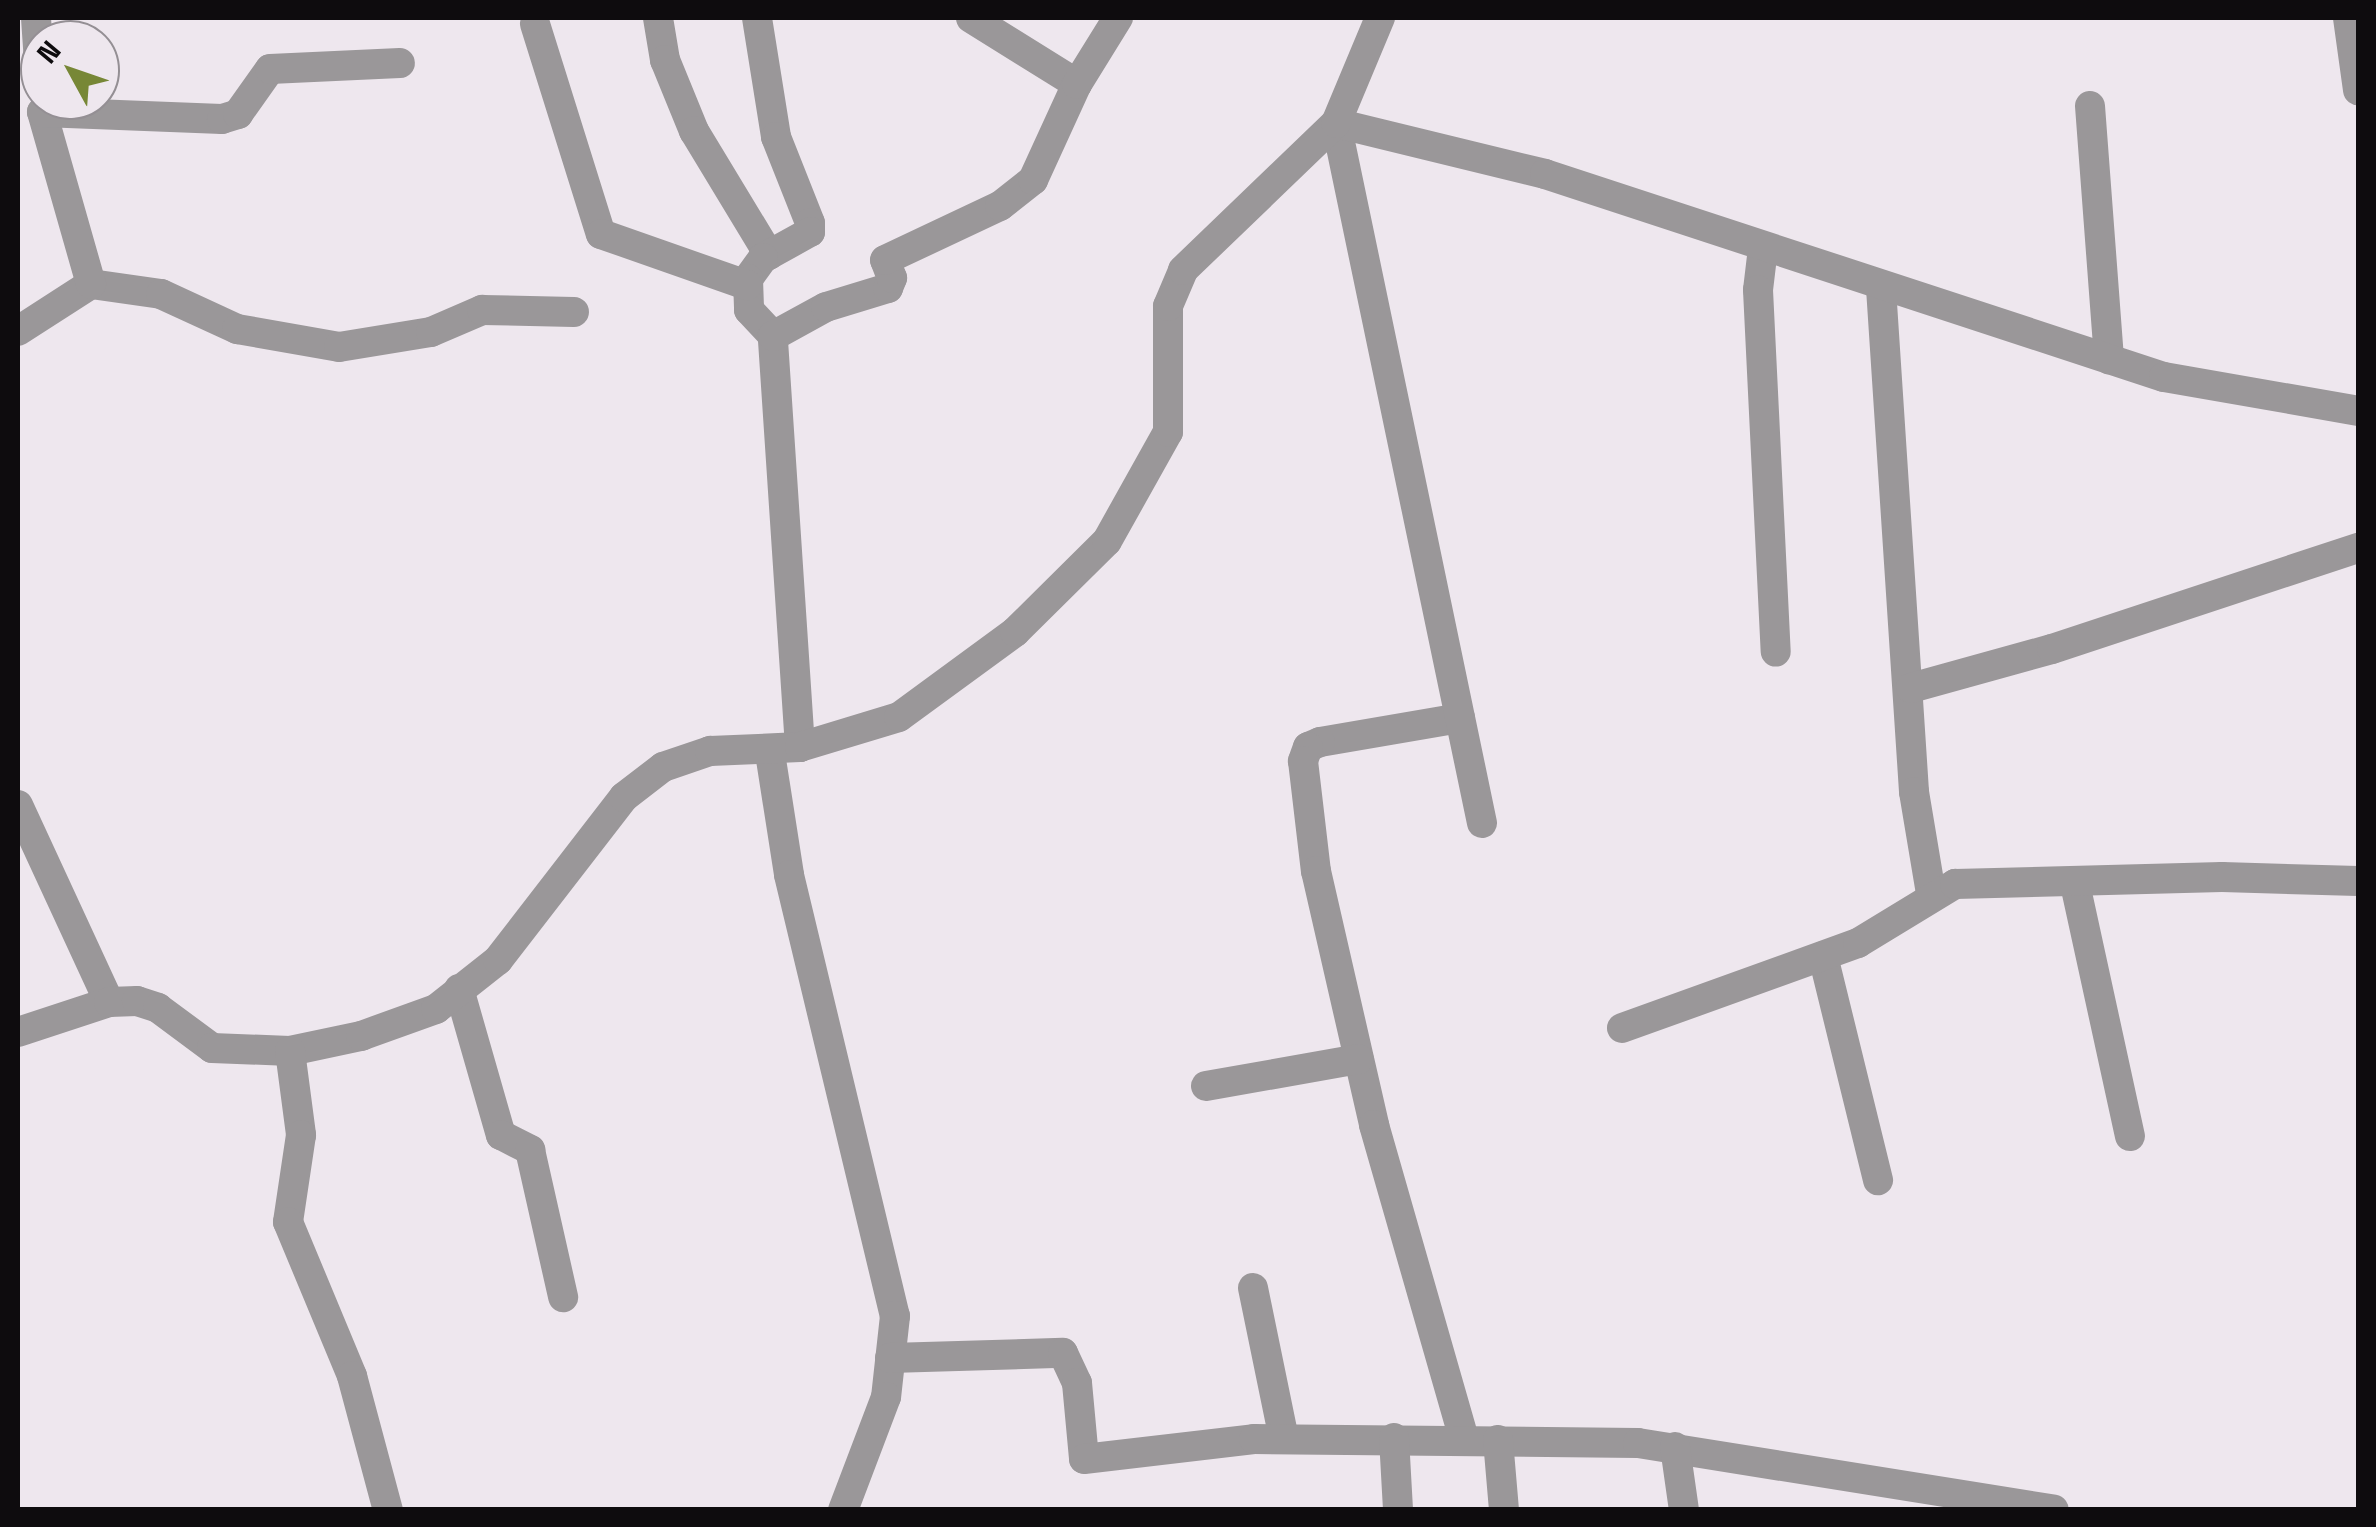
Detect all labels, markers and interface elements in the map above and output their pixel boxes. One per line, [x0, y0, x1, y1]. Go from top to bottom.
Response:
north arrow [20, 20, 120, 120]
text: N [29, 33, 68, 71]

